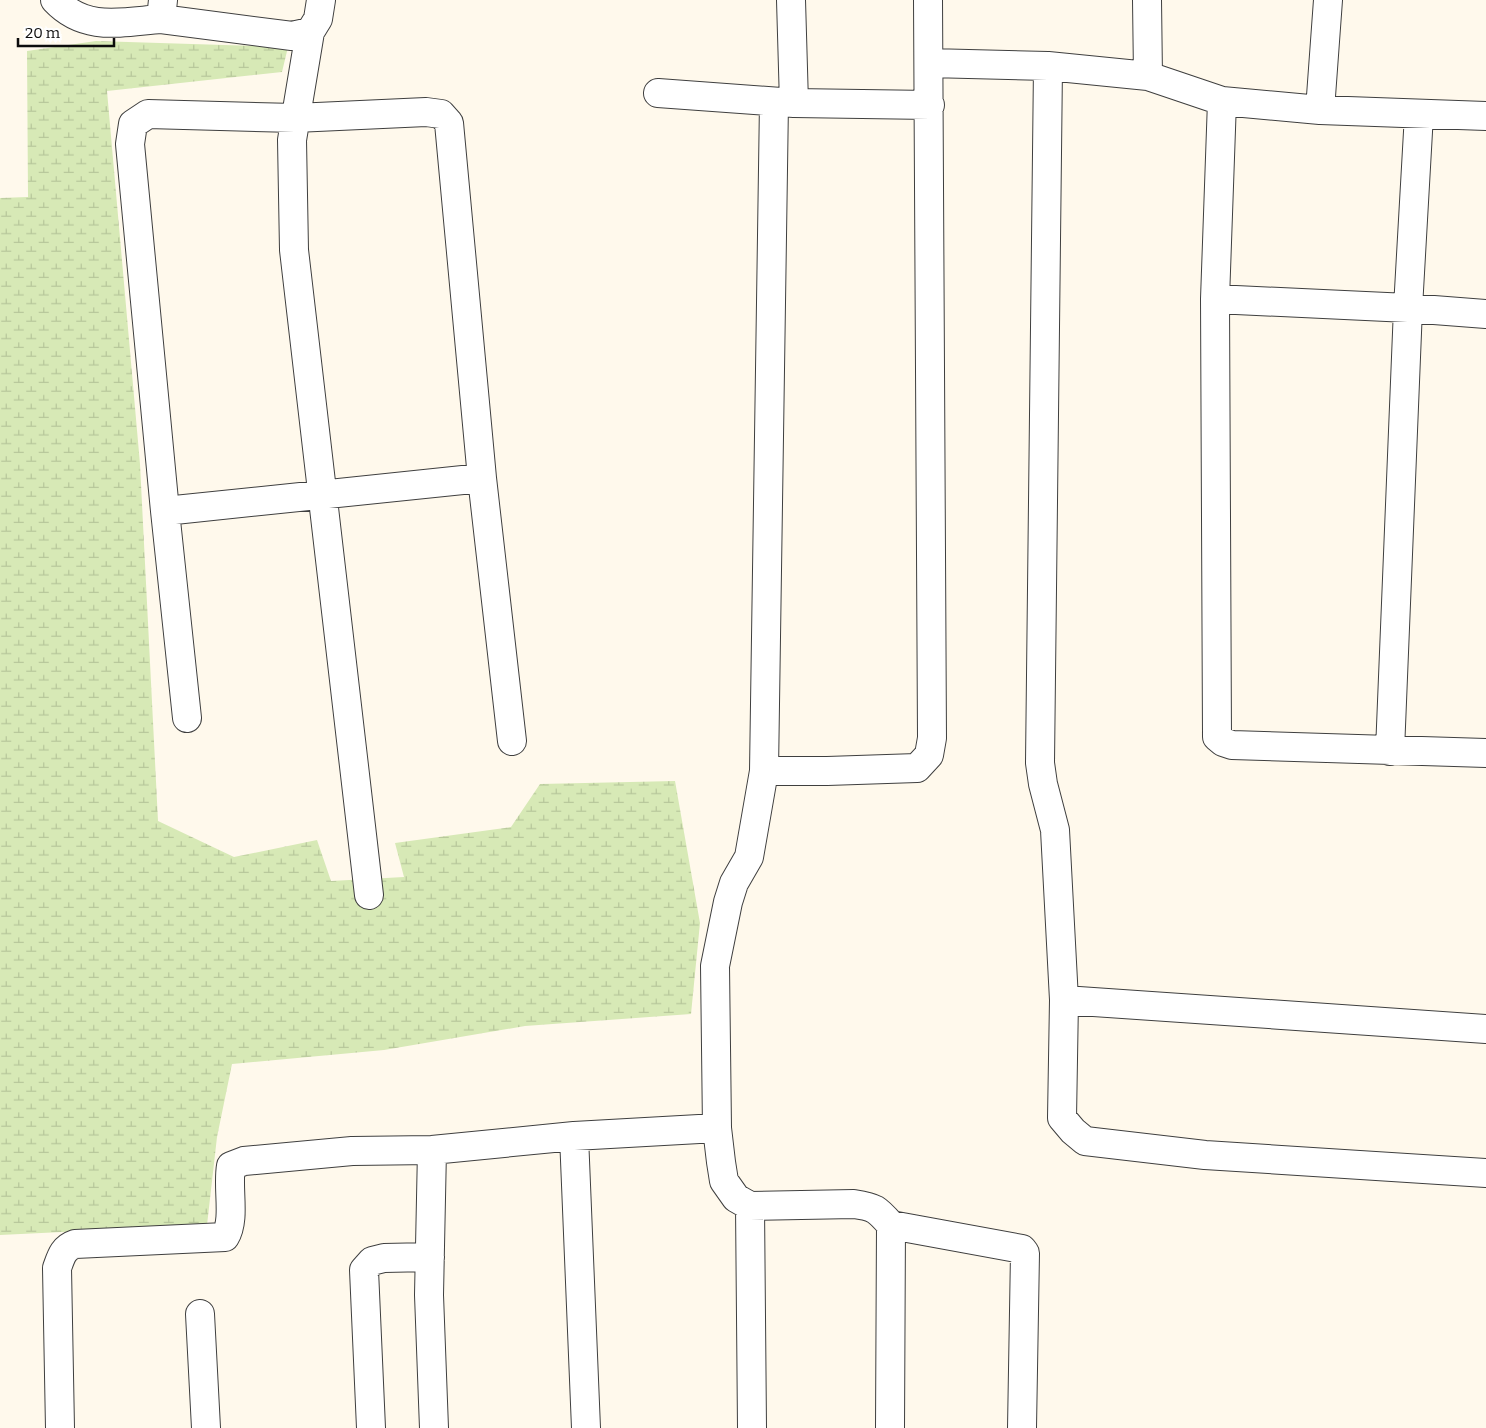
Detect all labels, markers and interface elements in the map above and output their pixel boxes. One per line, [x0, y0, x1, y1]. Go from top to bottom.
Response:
scale bar [18, 15, 114, 47]
text: 20 m [25, 24, 61, 42]

